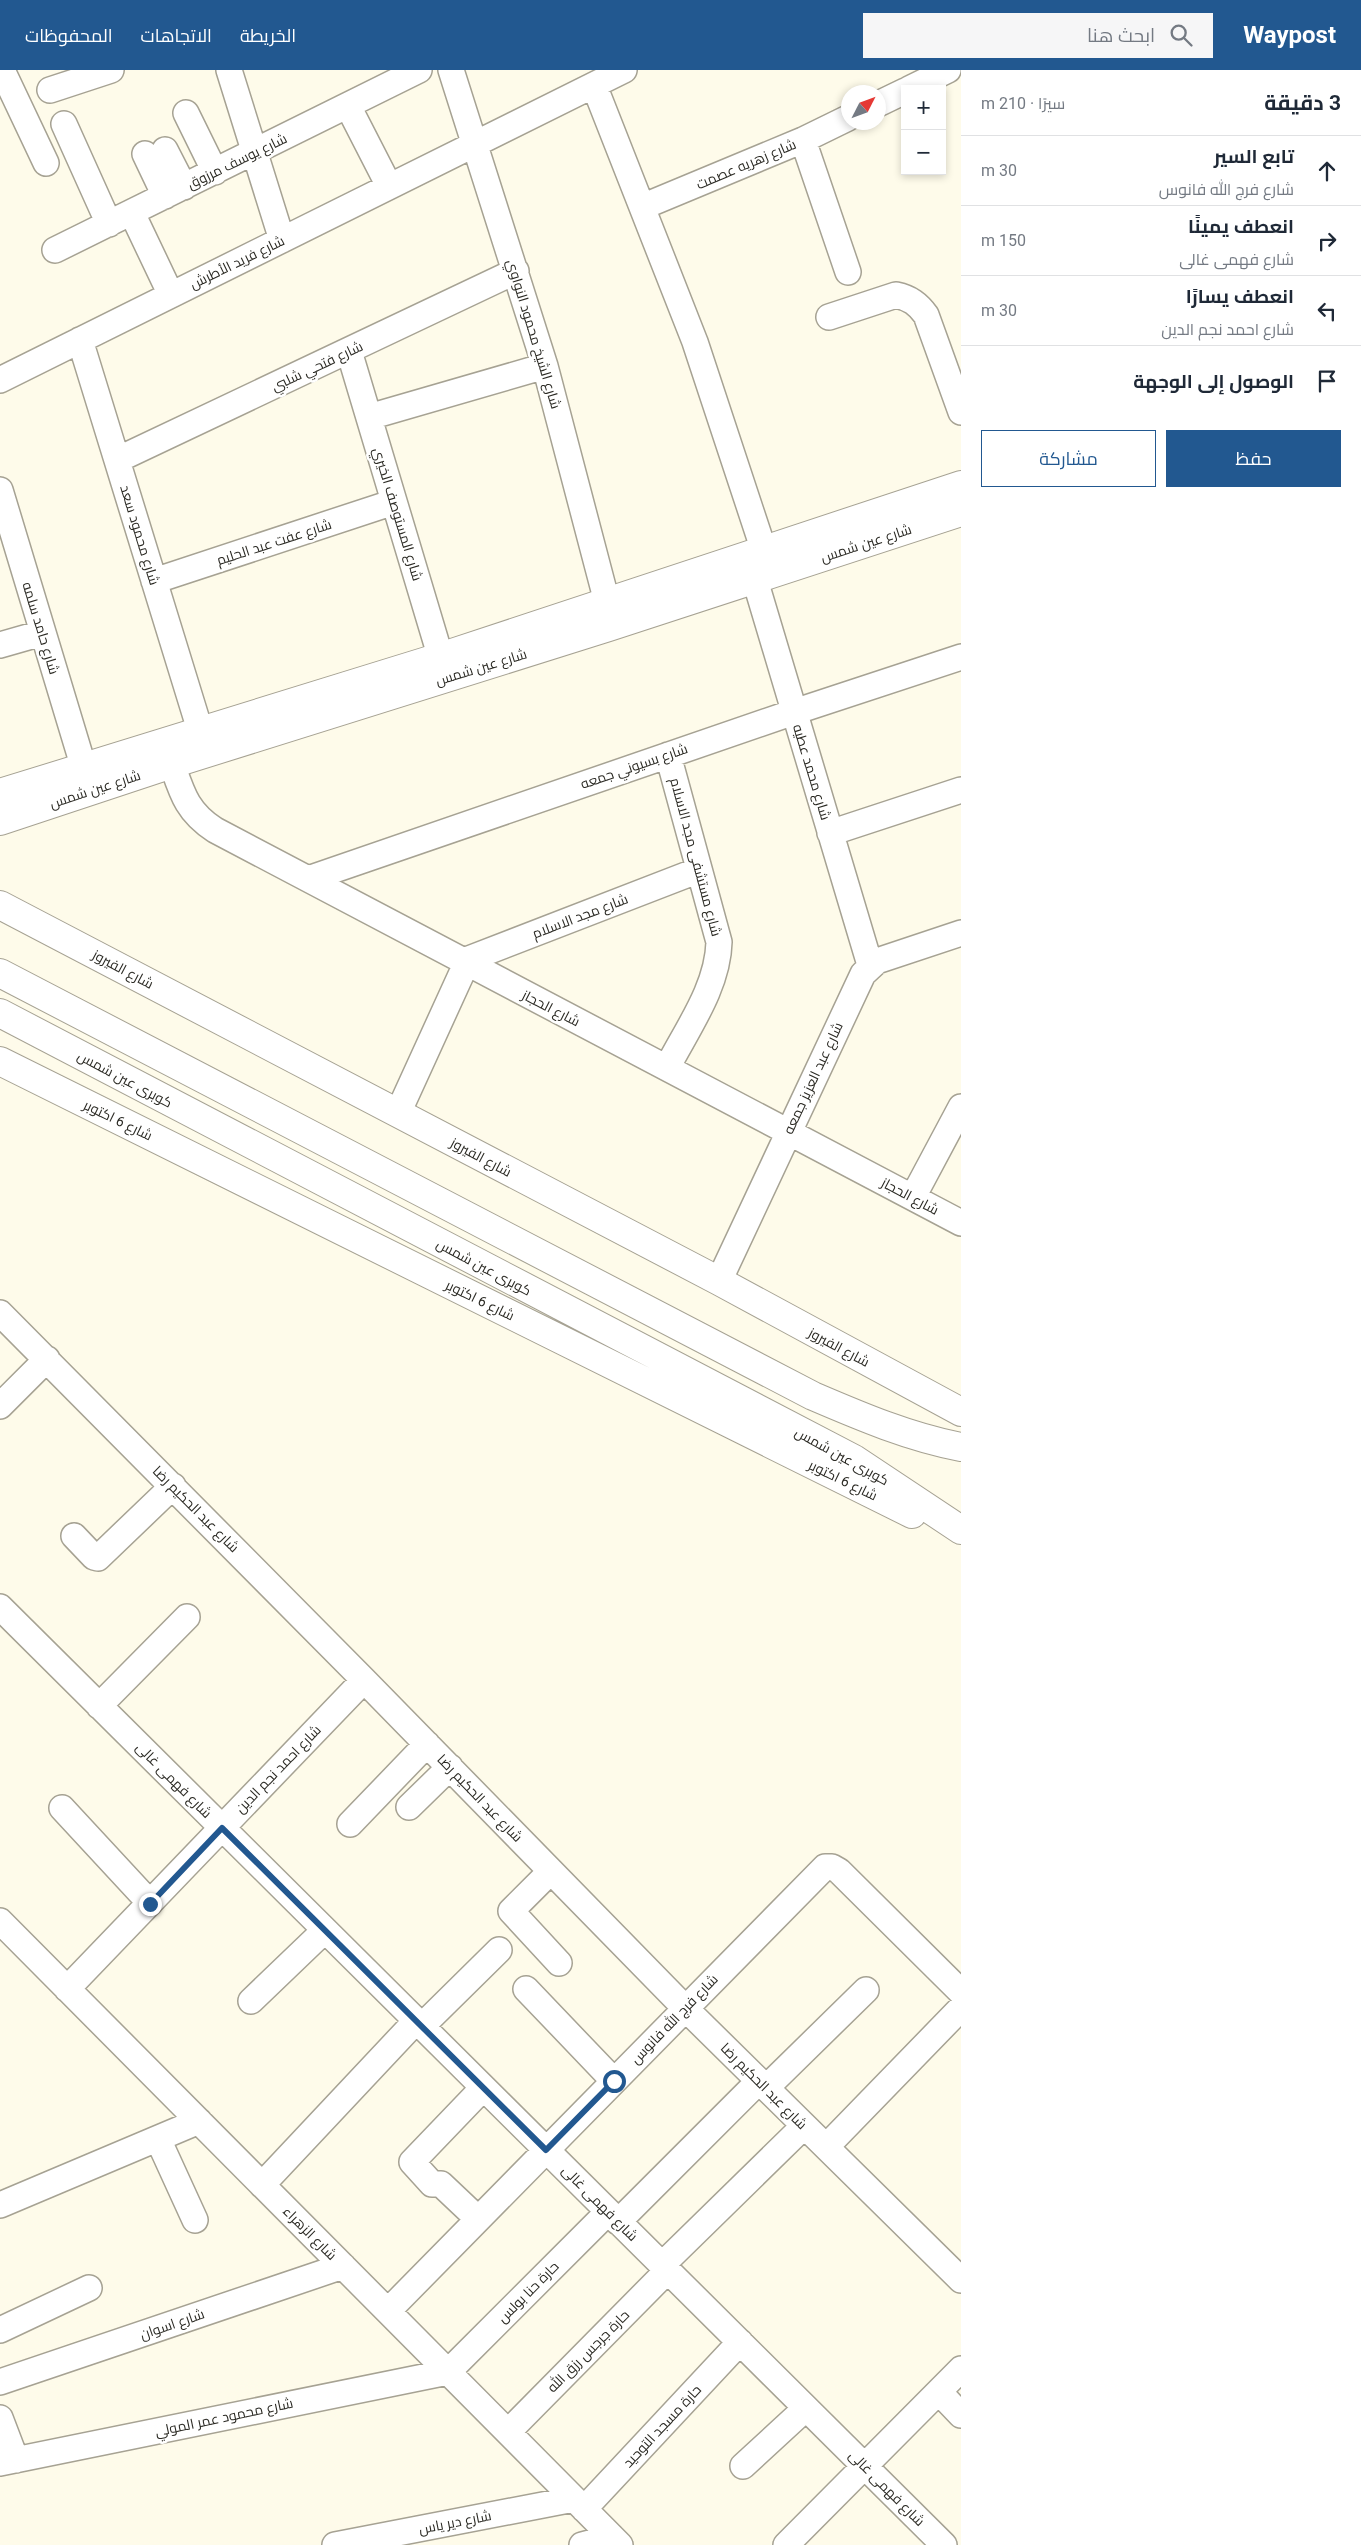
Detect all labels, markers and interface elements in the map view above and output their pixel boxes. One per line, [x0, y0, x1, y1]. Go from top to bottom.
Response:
search box [863, 13, 1213, 58]
icon: search [1167, 21, 1195, 49]
text: Waypost [1243, 21, 1336, 49]
text: ابحث هنا [1087, 24, 1155, 47]
text: المحفوظات [25, 25, 113, 46]
text: الاتجاهات [141, 25, 212, 46]
text: الخريطة [240, 25, 296, 46]
north arrow [841, 85, 886, 130]
map controls [901, 85, 946, 175]
button: + [901, 85, 946, 130]
text: 3 دقيقة [1264, 91, 1341, 115]
text: سيرًا · 210 m [981, 94, 1065, 113]
street label: شارع يوسف مرزوق [185, 130, 290, 193]
button: − [901, 130, 946, 175]
street label: شارع زهريه عصمت [694, 136, 799, 193]
text: تابع السير [1214, 145, 1294, 168]
icon: ahead [1313, 157, 1341, 185]
text: 30 m [981, 161, 1017, 180]
text: شارع فرج الله فانوس [1159, 180, 1294, 199]
text: انعطف يمينًا [1188, 215, 1294, 238]
icon: right [1313, 227, 1341, 255]
text: 150 m [981, 231, 1026, 250]
street label: شارع فريد الأطرش [187, 232, 287, 293]
text: شارع فهمى غالى [1179, 250, 1294, 269]
street label: شارع الشيخ محمود النواوي [500, 257, 564, 412]
text: انعطف يسارًا [1186, 285, 1294, 308]
icon: left [1313, 297, 1341, 325]
text: 30 m [981, 301, 1017, 320]
text: شارع احمد نجم الدين [1161, 320, 1294, 339]
street label: شارع فتحي شلبي [269, 338, 367, 398]
icon: arrive [1313, 367, 1341, 395]
text: الوصول إلى الوجهة [1133, 370, 1294, 393]
button: مشاركة [981, 430, 1156, 487]
button: حفظ [1166, 430, 1341, 487]
street label: شارع المستوصف الخيري [366, 445, 426, 584]
street label: شارع محمود سعد [116, 483, 163, 587]
street label: شارع عفت عبد الحليم [215, 516, 334, 570]
street label: شارع عين شمس [818, 521, 914, 566]
street label: شارع حامد سلمه [18, 580, 63, 676]
street label: شارع عين شمس [433, 645, 529, 689]
street label: شارع محمد عطيه [789, 722, 834, 822]
street label: شارع بسيوني جمعه [578, 740, 691, 796]
street label: شارع عين شمس [47, 767, 143, 812]
street label: شارع مستشفى مجد الاسلام [665, 776, 725, 939]
street label: شارع مجد الاسلام [530, 890, 631, 944]
street label: شارع الفيروز [88, 946, 156, 993]
street label: شارع الحجاز [518, 986, 583, 1030]
street label: شارع عبد العزيز جمعه [780, 1020, 847, 1137]
street label: كوبرى عين شمس [75, 1047, 175, 1111]
street label: شارع 6 اكتوبر [80, 1096, 155, 1144]
street label: شارع الفيروز [446, 1134, 514, 1181]
street label: شارع الحجاز [877, 1174, 942, 1219]
street label: كوبرى عين شمس [434, 1235, 534, 1299]
street label: شارع 6 اكتوبر [442, 1276, 517, 1324]
street label: شارع الفيروز [804, 1324, 872, 1371]
street label: كوبرى عين شمس [792, 1424, 892, 1488]
street label: شارع 6 اكتوبر [805, 1456, 880, 1504]
street label: شارع عبد الحكيم رضا [148, 1463, 242, 1557]
street label: شارع احمد نجم الدين [232, 1722, 326, 1818]
street label: شارع فهمى غالى [132, 1739, 215, 1822]
street label: شارع عبد الحكيم رضا [433, 1751, 526, 1846]
route end [139, 1893, 162, 1916]
street label: شارع فرج الله فانوس [626, 1970, 722, 2068]
street label: شارع عبد الحكيم رضا [716, 2040, 810, 2134]
route start [603, 2070, 626, 2093]
street label: شارع فهمى غالى [558, 2162, 641, 2245]
street label: شارع الزهراء [279, 2203, 340, 2264]
street label: حارة حنا بولس [494, 2258, 562, 2326]
street label: شارع اسوان [138, 2306, 207, 2343]
street label: حارة جرجس رزق الله [543, 2306, 633, 2396]
street label: حارة مسجد التوحيد [620, 2381, 704, 2471]
street label: شارع محمود عمر المولي [154, 2395, 295, 2443]
street label: شارع فهمى غالى [845, 2447, 928, 2530]
street label: شارع دير ياس [417, 2507, 493, 2538]

